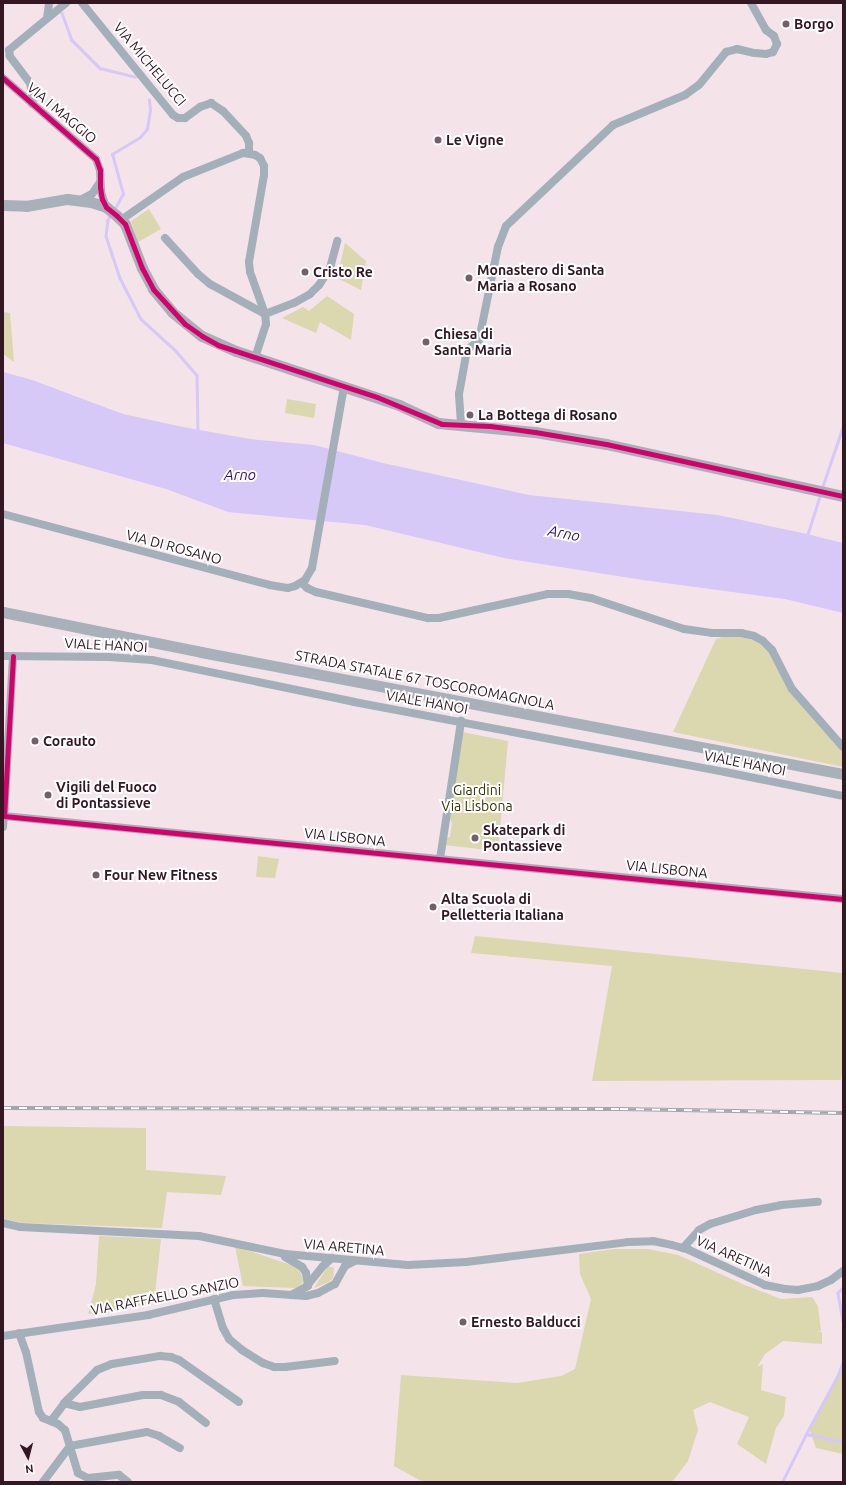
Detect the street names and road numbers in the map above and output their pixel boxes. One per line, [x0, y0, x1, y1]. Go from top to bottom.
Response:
street label: VIA MICHELUCCI [110, 19, 190, 109]
street label: VIA I MAGGIO [24, 79, 100, 147]
street label: VIA DI ROSANO [124, 526, 224, 568]
street label: VIALE HANOI [64, 634, 148, 656]
street label: STRADA STATALE 67 TOSCOROMAGNOLA [294, 647, 556, 713]
street label: VIALE HANOI [385, 687, 469, 717]
street label: VIALE HANOI [703, 747, 787, 779]
street label: VIA LISBONA [304, 824, 386, 850]
street label: VIA LISBONA [626, 856, 708, 882]
street label: VIA ARETINA [694, 1232, 774, 1280]
street label: VIA ARETINA [303, 1235, 385, 1259]
street label: VIA RAFFAELLO SANZIO [89, 1273, 241, 1319]

